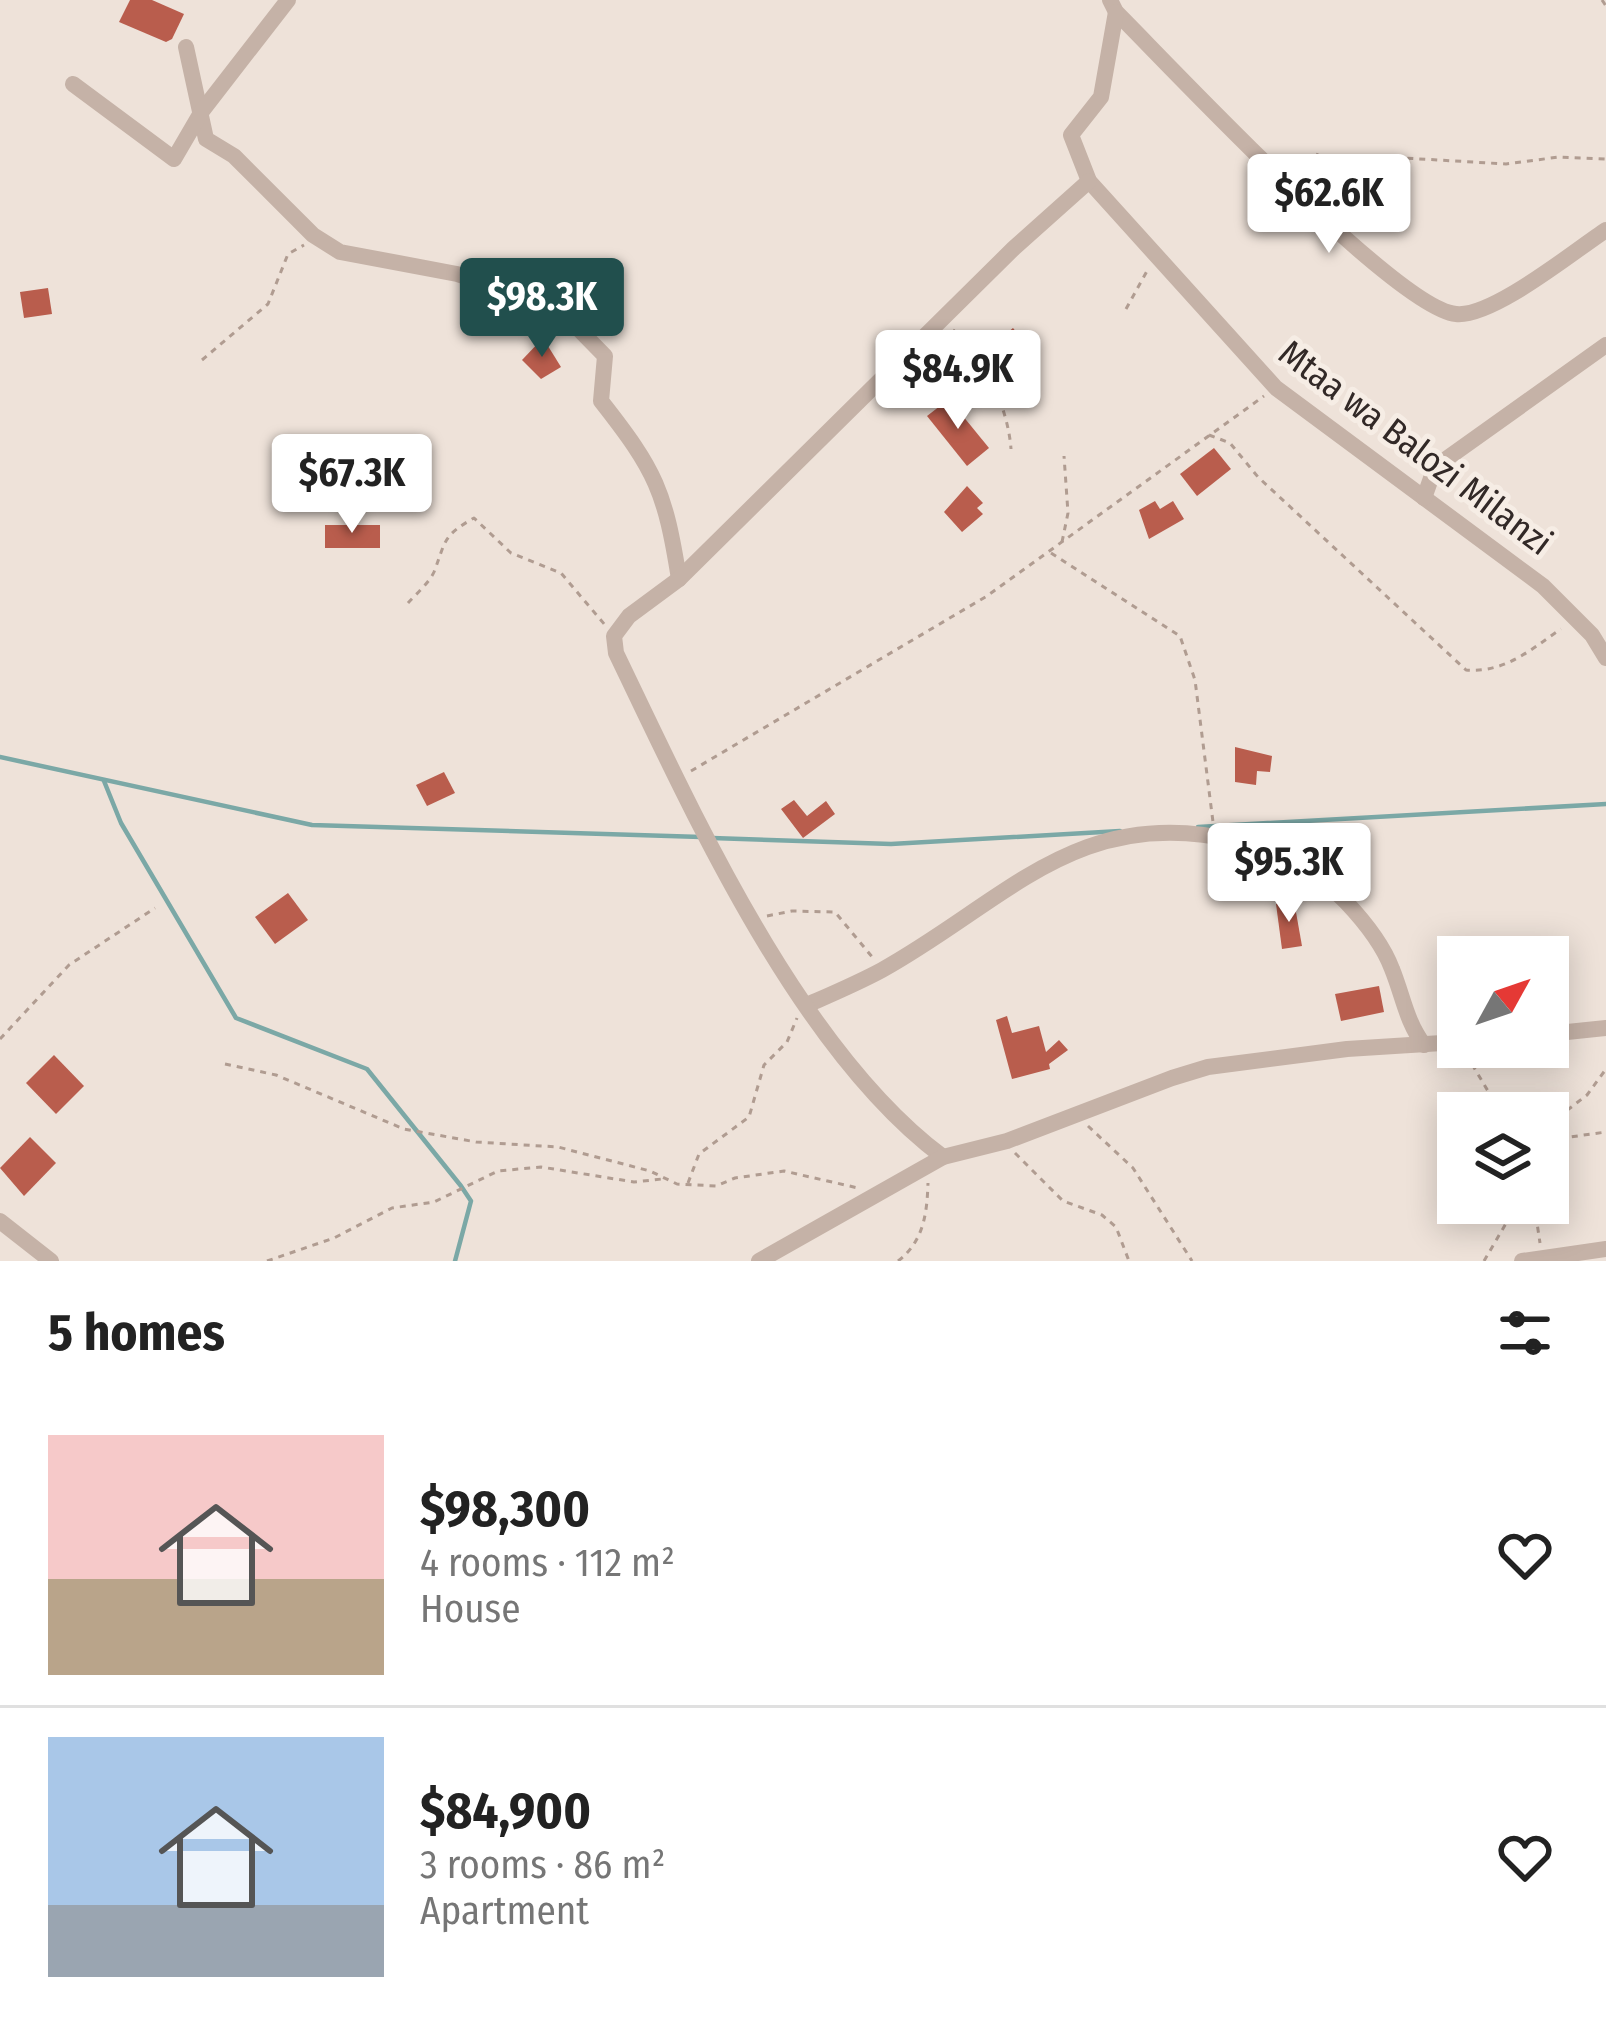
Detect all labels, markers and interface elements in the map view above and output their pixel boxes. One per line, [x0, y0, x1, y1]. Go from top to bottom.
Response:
pin: $62.6K [1231, 154, 1427, 256]
text: $62.6K [1274, 170, 1384, 216]
pin: $98.3K [444, 258, 640, 360]
text: $98.3K [487, 274, 597, 320]
pin: $84.9K [860, 330, 1056, 432]
street label: Mtaa wa Balozi Milanzi [1270, 331, 1561, 565]
text: $84.9K [903, 346, 1013, 392]
pin: $67.3K [254, 434, 450, 536]
text: $67.3K [299, 450, 405, 496]
pin: $95.3K [1191, 823, 1387, 925]
text: $95.3K [1235, 839, 1343, 885]
north arrow [1437, 936, 1569, 1068]
map controls [1437, 936, 1569, 1224]
button: layers [1437, 1092, 1569, 1224]
icon: filters [1492, 1300, 1558, 1366]
text: 5 homes [48, 1302, 225, 1364]
text: $98,300 [420, 1478, 590, 1540]
icon: home [144, 1483, 288, 1627]
icon: heart [1492, 1522, 1558, 1588]
text: 4 rooms · 112 m² [420, 1540, 675, 1586]
text: House [420, 1586, 520, 1632]
text: $84,900 [420, 1780, 591, 1842]
icon: home [144, 1785, 288, 1929]
icon: heart [1492, 1824, 1558, 1890]
text: 3 rooms · 86 m² [420, 1842, 665, 1888]
text: Apartment [420, 1888, 589, 1934]

